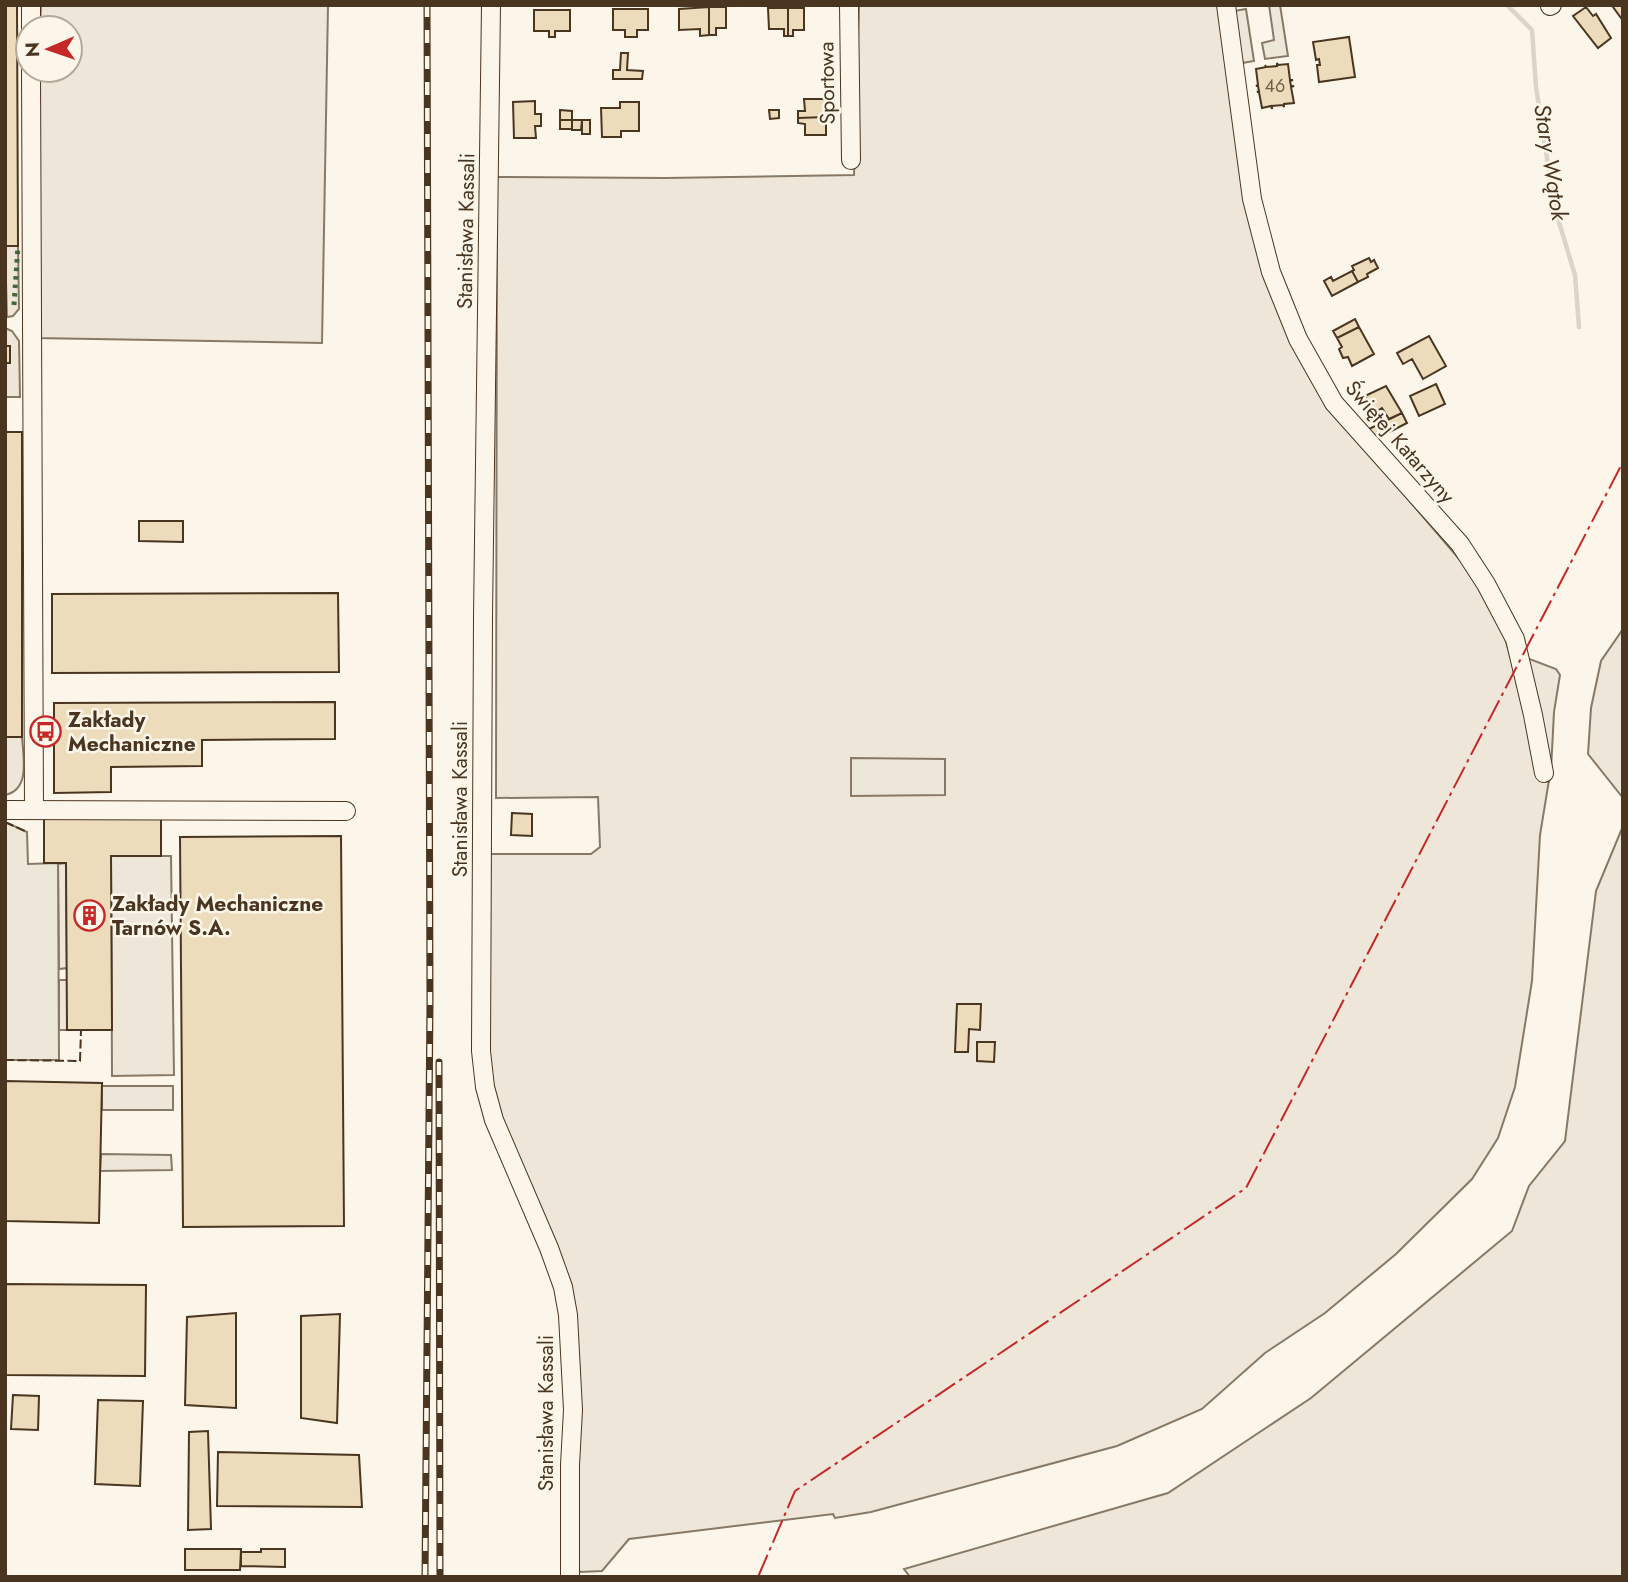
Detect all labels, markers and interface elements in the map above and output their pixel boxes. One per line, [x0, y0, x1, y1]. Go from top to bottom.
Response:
north arrow [14, 14, 84, 84]
street label: Sportowa [811, 41, 843, 125]
text: N [19, 42, 46, 58]
house number: 46 [1265, 73, 1285, 99]
water label: Stary Wątok [1525, 101, 1577, 224]
street label: Stanisława Kassali [450, 153, 482, 309]
street label: Świętej Katarzyny [1338, 374, 1462, 510]
place label: Zakłady Mechaniczne [68, 705, 196, 759]
bus stop icon: Zakłady Mechaniczne [28, 715, 62, 749]
street label: Stanisława Kassali [445, 721, 475, 877]
place label: Zakłady Mechaniczne Tarnów S.A. [112, 889, 323, 943]
building icon: Zakłady Mechaniczne Tarnów S.A. [72, 899, 106, 933]
street label: Stanisława Kassali [531, 1335, 561, 1491]

